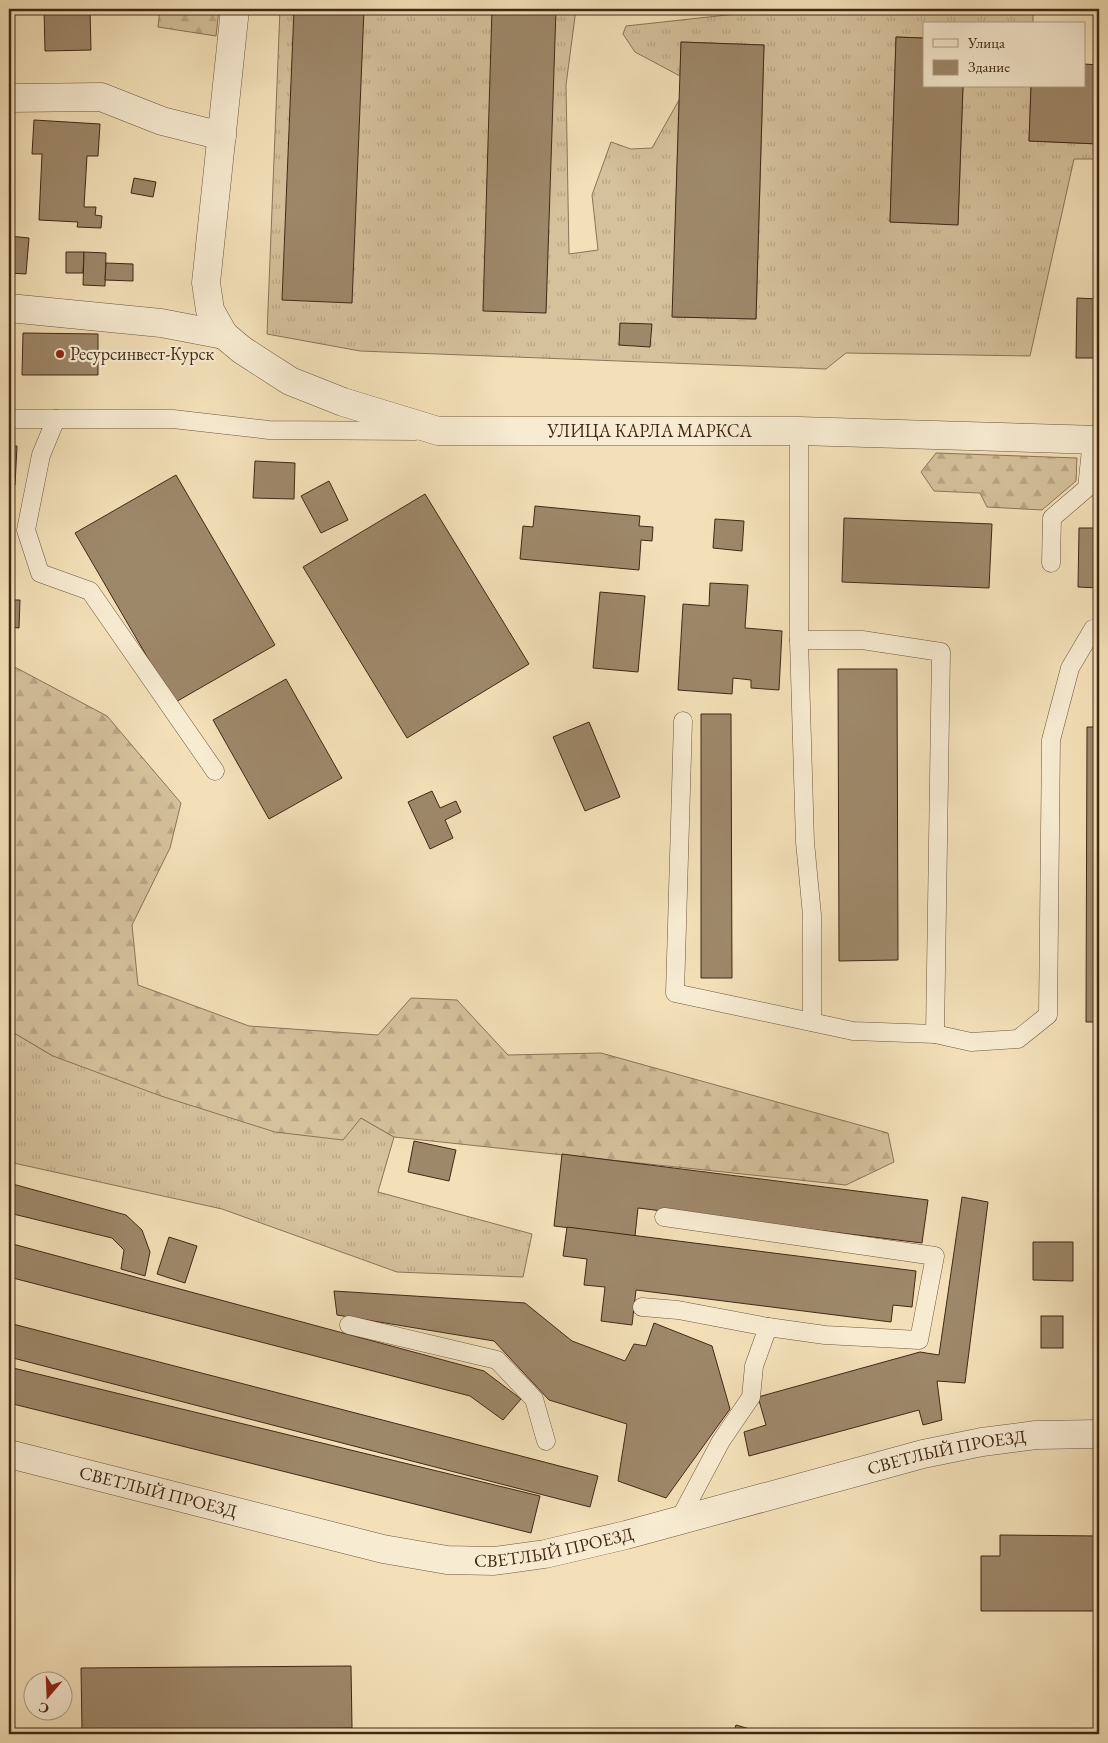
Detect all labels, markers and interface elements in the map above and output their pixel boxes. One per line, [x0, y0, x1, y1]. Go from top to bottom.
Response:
legend [923, 22, 1086, 88]
text: Улица [967, 33, 1005, 52]
text: Здание [968, 57, 1010, 76]
place label: Ресурсинвест-Курск [70, 342, 215, 365]
marker: Ресурсинвест-Курск [54, 348, 66, 360]
street label: УЛИЦА КАРЛА МАРКСА [546, 419, 752, 442]
street label: СВЕТЛЫЙ ПРОЕЗД [864, 1424, 1028, 1480]
street label: СВЕТЛЫЙ ПРОЕЗД [77, 1460, 240, 1523]
street label: СВЕТЛЫЙ ПРОЕЗД [474, 1521, 636, 1572]
north arrow [22, 1670, 72, 1720]
text: С [36, 1698, 51, 1718]

